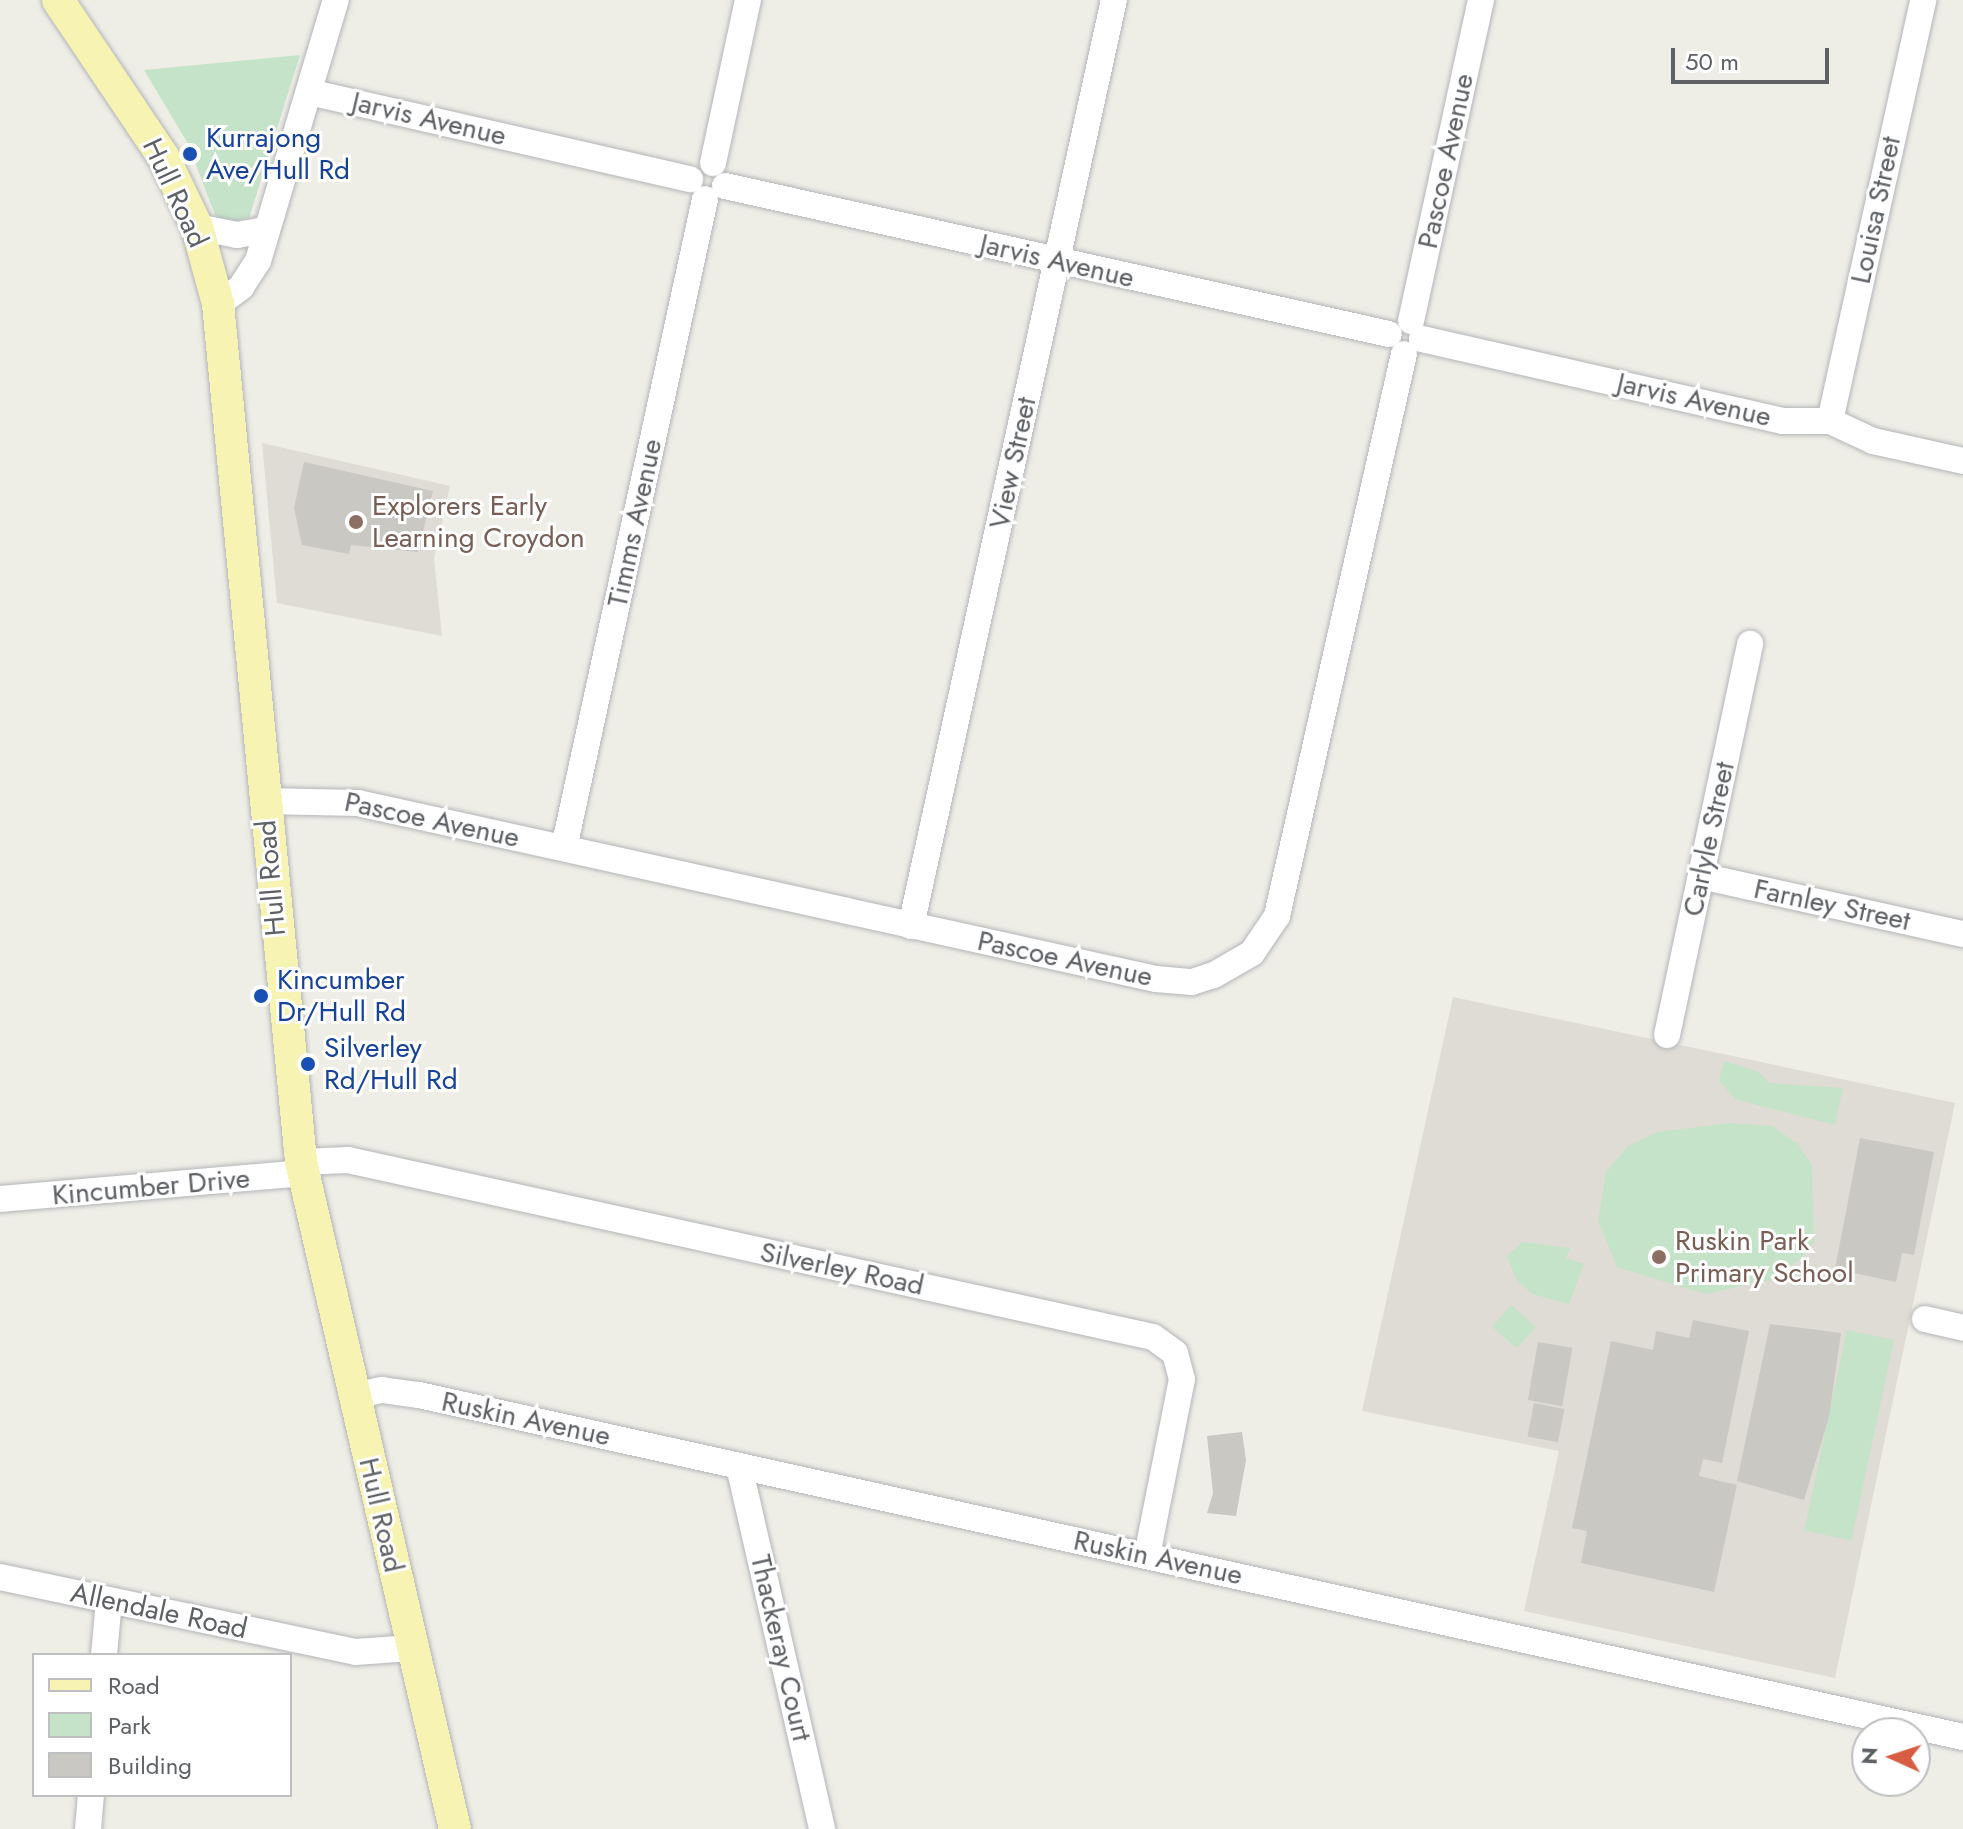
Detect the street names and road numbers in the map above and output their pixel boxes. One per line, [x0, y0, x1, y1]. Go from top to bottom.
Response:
street label: Pascoe Avenue [1411, 70, 1481, 252]
street label: Jarvis Avenue [349, 85, 509, 153]
street label: Hull Road [135, 133, 215, 253]
street label: Louisa Street [1844, 133, 1908, 287]
street label: Jarvis Avenue [977, 227, 1137, 295]
street label: Jarvis Avenue [1614, 366, 1774, 434]
street label: View Street [983, 394, 1043, 532]
street label: Timms Avenue [601, 436, 669, 610]
street label: Carlyle Street [1676, 759, 1742, 919]
street label: Pascoe Avenue [341, 785, 523, 855]
street label: Hull Road [249, 819, 293, 937]
street label: Farnley Street [1751, 872, 1913, 938]
street label: Pascoe Avenue [974, 924, 1156, 994]
street label: Kincumber Drive [51, 1162, 251, 1212]
street label: Silverley Road [757, 1235, 927, 1303]
street label: Ruskin Avenue [439, 1385, 613, 1453]
street label: Hull Road [352, 1455, 410, 1575]
street label: Ruskin Avenue [1071, 1524, 1245, 1592]
street label: Thackeray Court [743, 1552, 819, 1744]
street label: Allendale Road [68, 1576, 250, 1646]

